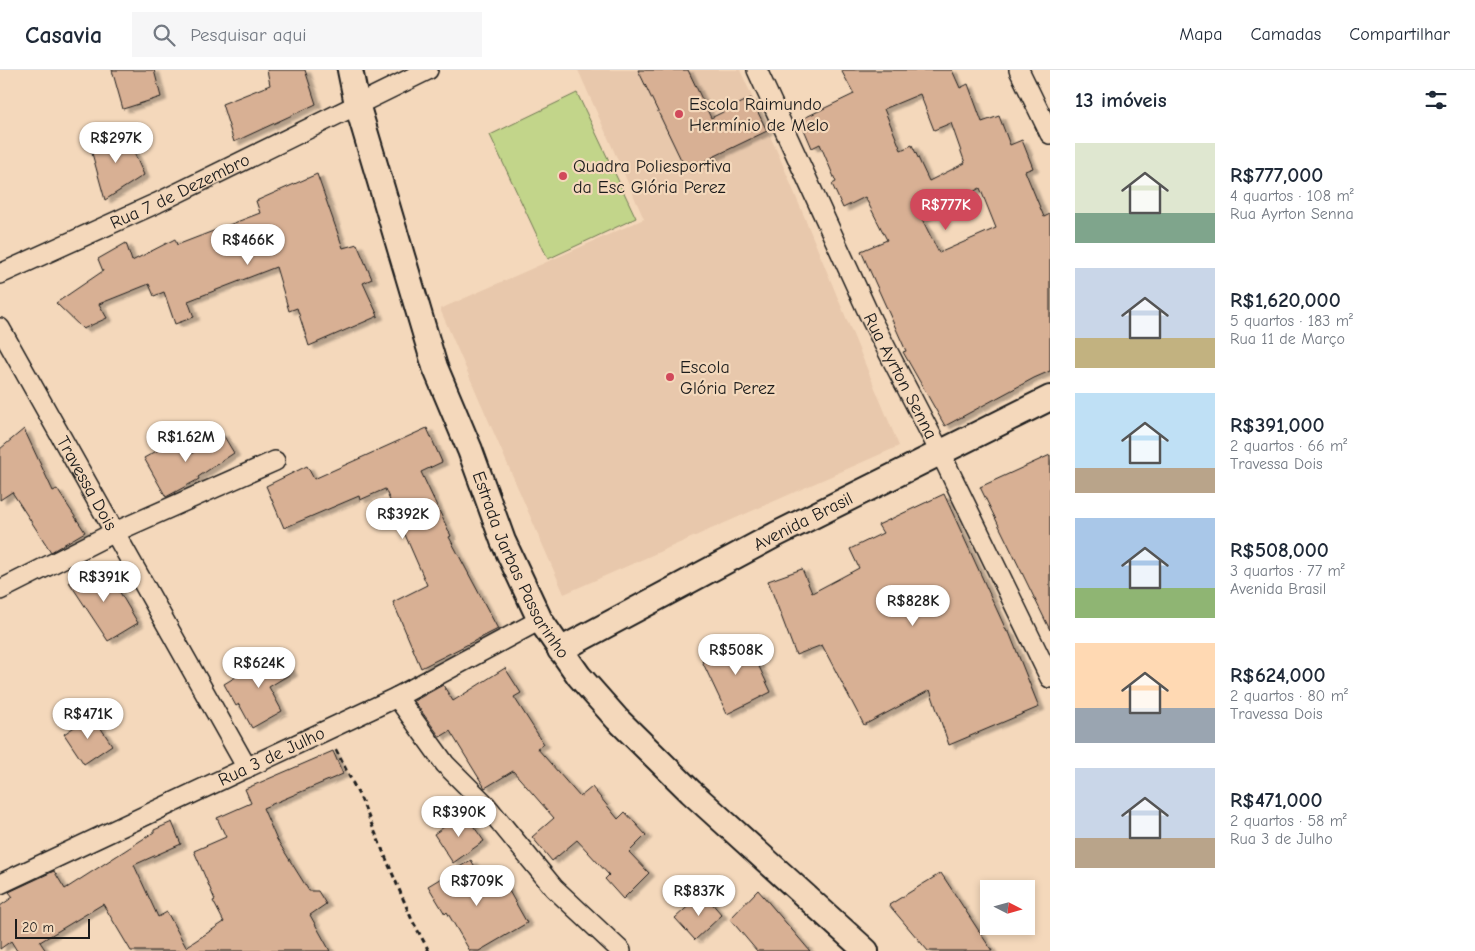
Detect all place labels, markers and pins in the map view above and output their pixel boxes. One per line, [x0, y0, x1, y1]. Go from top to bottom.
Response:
place label: Escola Raimundo Hermínio de Melo [689, 94, 829, 136]
marker: Escola Raimundo Hermínio de Melo [673, 108, 685, 120]
pin: R$297K [75, 122, 157, 164]
place label: Quadra Poliesportiva da Esc Glória Perez [573, 156, 731, 198]
marker: Quadra Poliesportiva da Esc Glória Perez [557, 170, 569, 182]
pin: R$777K [905, 189, 987, 231]
pin: R$466K [207, 224, 289, 266]
place label: Escola Glória Perez [680, 357, 775, 399]
marker: Escola Glória Perez [664, 371, 676, 383]
pin: R$1.62M [140, 420, 232, 463]
pin: R$392K [362, 498, 444, 540]
pin: R$391K [63, 560, 145, 603]
pin: R$828K [872, 584, 954, 627]
pin: R$508K [695, 634, 777, 676]
pin: R$624K [218, 646, 300, 689]
pin: R$471K [47, 698, 129, 740]
pin: R$390K [418, 796, 500, 838]
pin: R$709K [436, 864, 518, 907]
pin: R$837K [658, 874, 740, 917]

